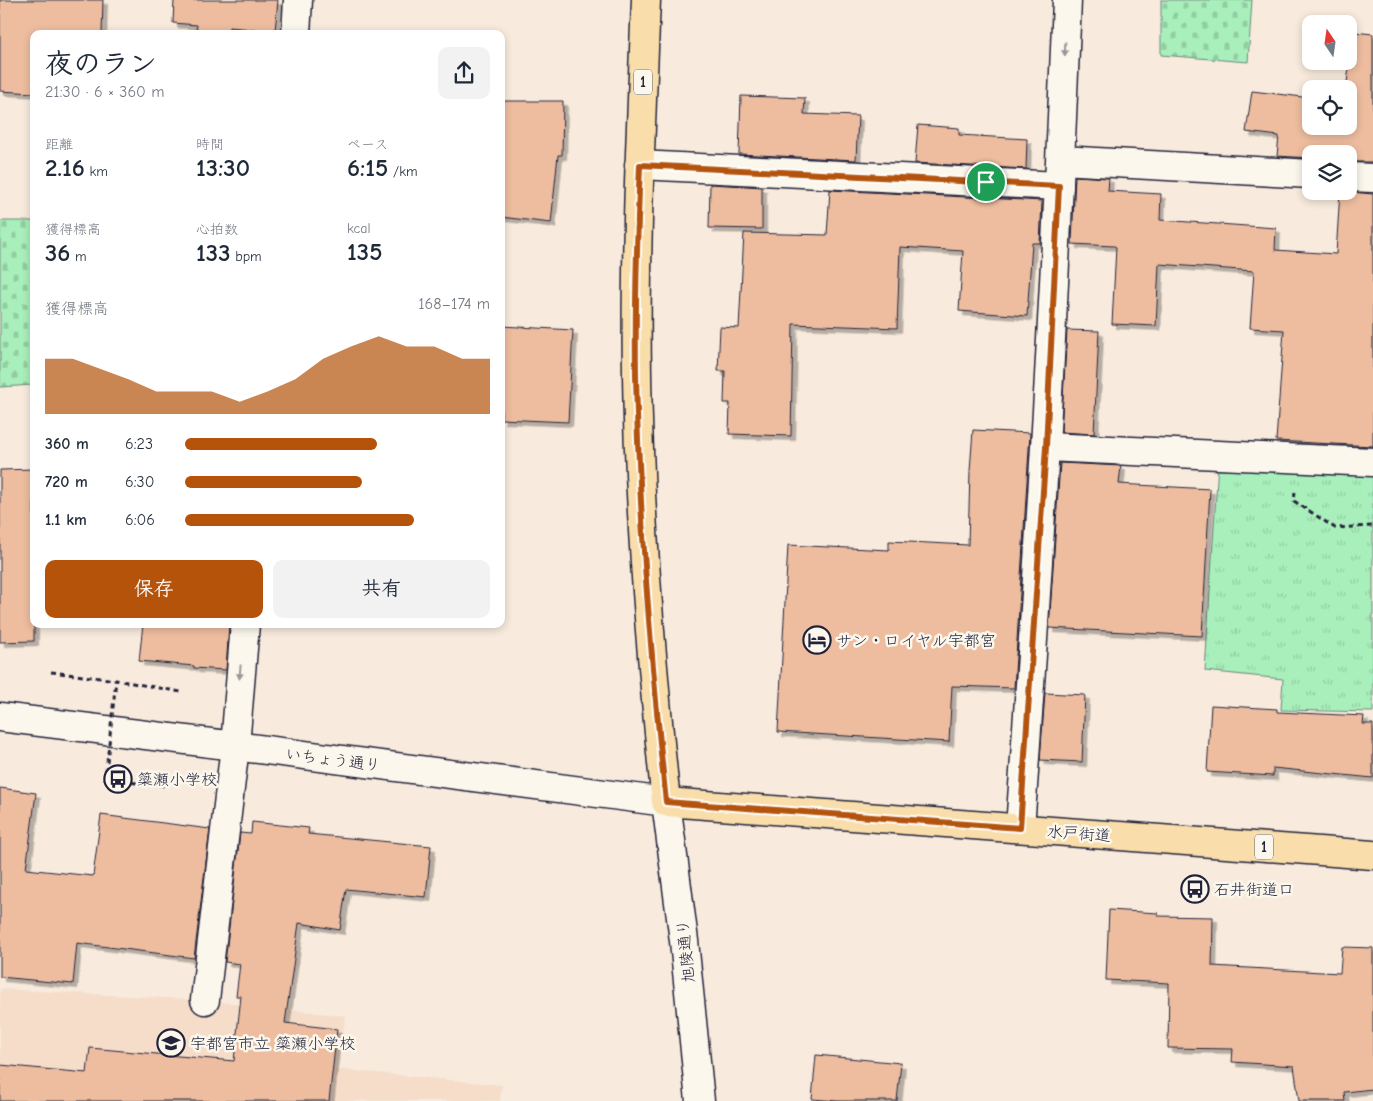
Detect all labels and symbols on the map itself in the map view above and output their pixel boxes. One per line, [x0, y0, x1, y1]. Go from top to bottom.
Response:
north arrow [1302, 15, 1358, 70]
one-way arrow [1061, 41, 1069, 57]
road number: 1 [634, 70, 652, 94]
pin [965, 161, 1007, 203]
hotel icon: サン・ロイヤル宇都宮 [802, 625, 832, 655]
place label: サン・ロイヤル宇都宮 [836, 632, 996, 650]
one-way arrow [236, 665, 244, 681]
street label: いちょう通り [284, 745, 382, 775]
bus stop icon: 簗瀬小学校 [103, 764, 133, 794]
place label: 簗瀬小学校 [137, 771, 217, 789]
street label: 水戸街道 [1046, 823, 1111, 845]
road number: 1 [1255, 834, 1273, 860]
bus stop icon: 石井街道口 [1180, 874, 1210, 904]
place label: 石井街道口 [1214, 881, 1294, 899]
street label: 旭陵通り [674, 918, 698, 984]
school or university icon: 宇都宮市立 簗瀬小学校 [156, 1028, 186, 1058]
place label: 宇都宮市立 簗瀬小学校 [190, 1035, 355, 1053]

